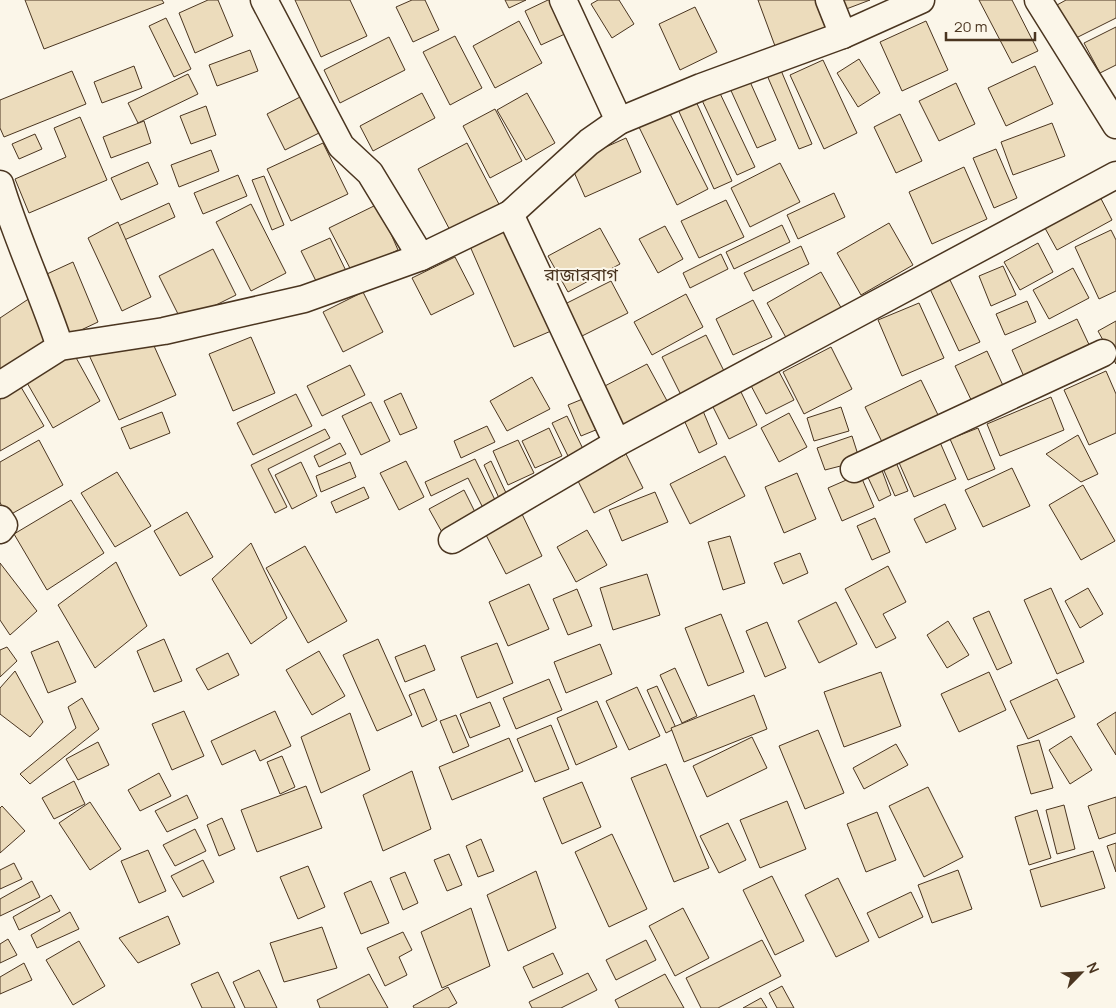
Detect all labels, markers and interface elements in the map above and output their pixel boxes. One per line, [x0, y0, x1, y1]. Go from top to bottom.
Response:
scale bar [946, 10, 1035, 42]
text: 20 m [954, 16, 987, 37]
district label: রাজারবাগ [543, 262, 618, 286]
north arrow [1056, 948, 1106, 998]
text: N [1083, 959, 1104, 976]

